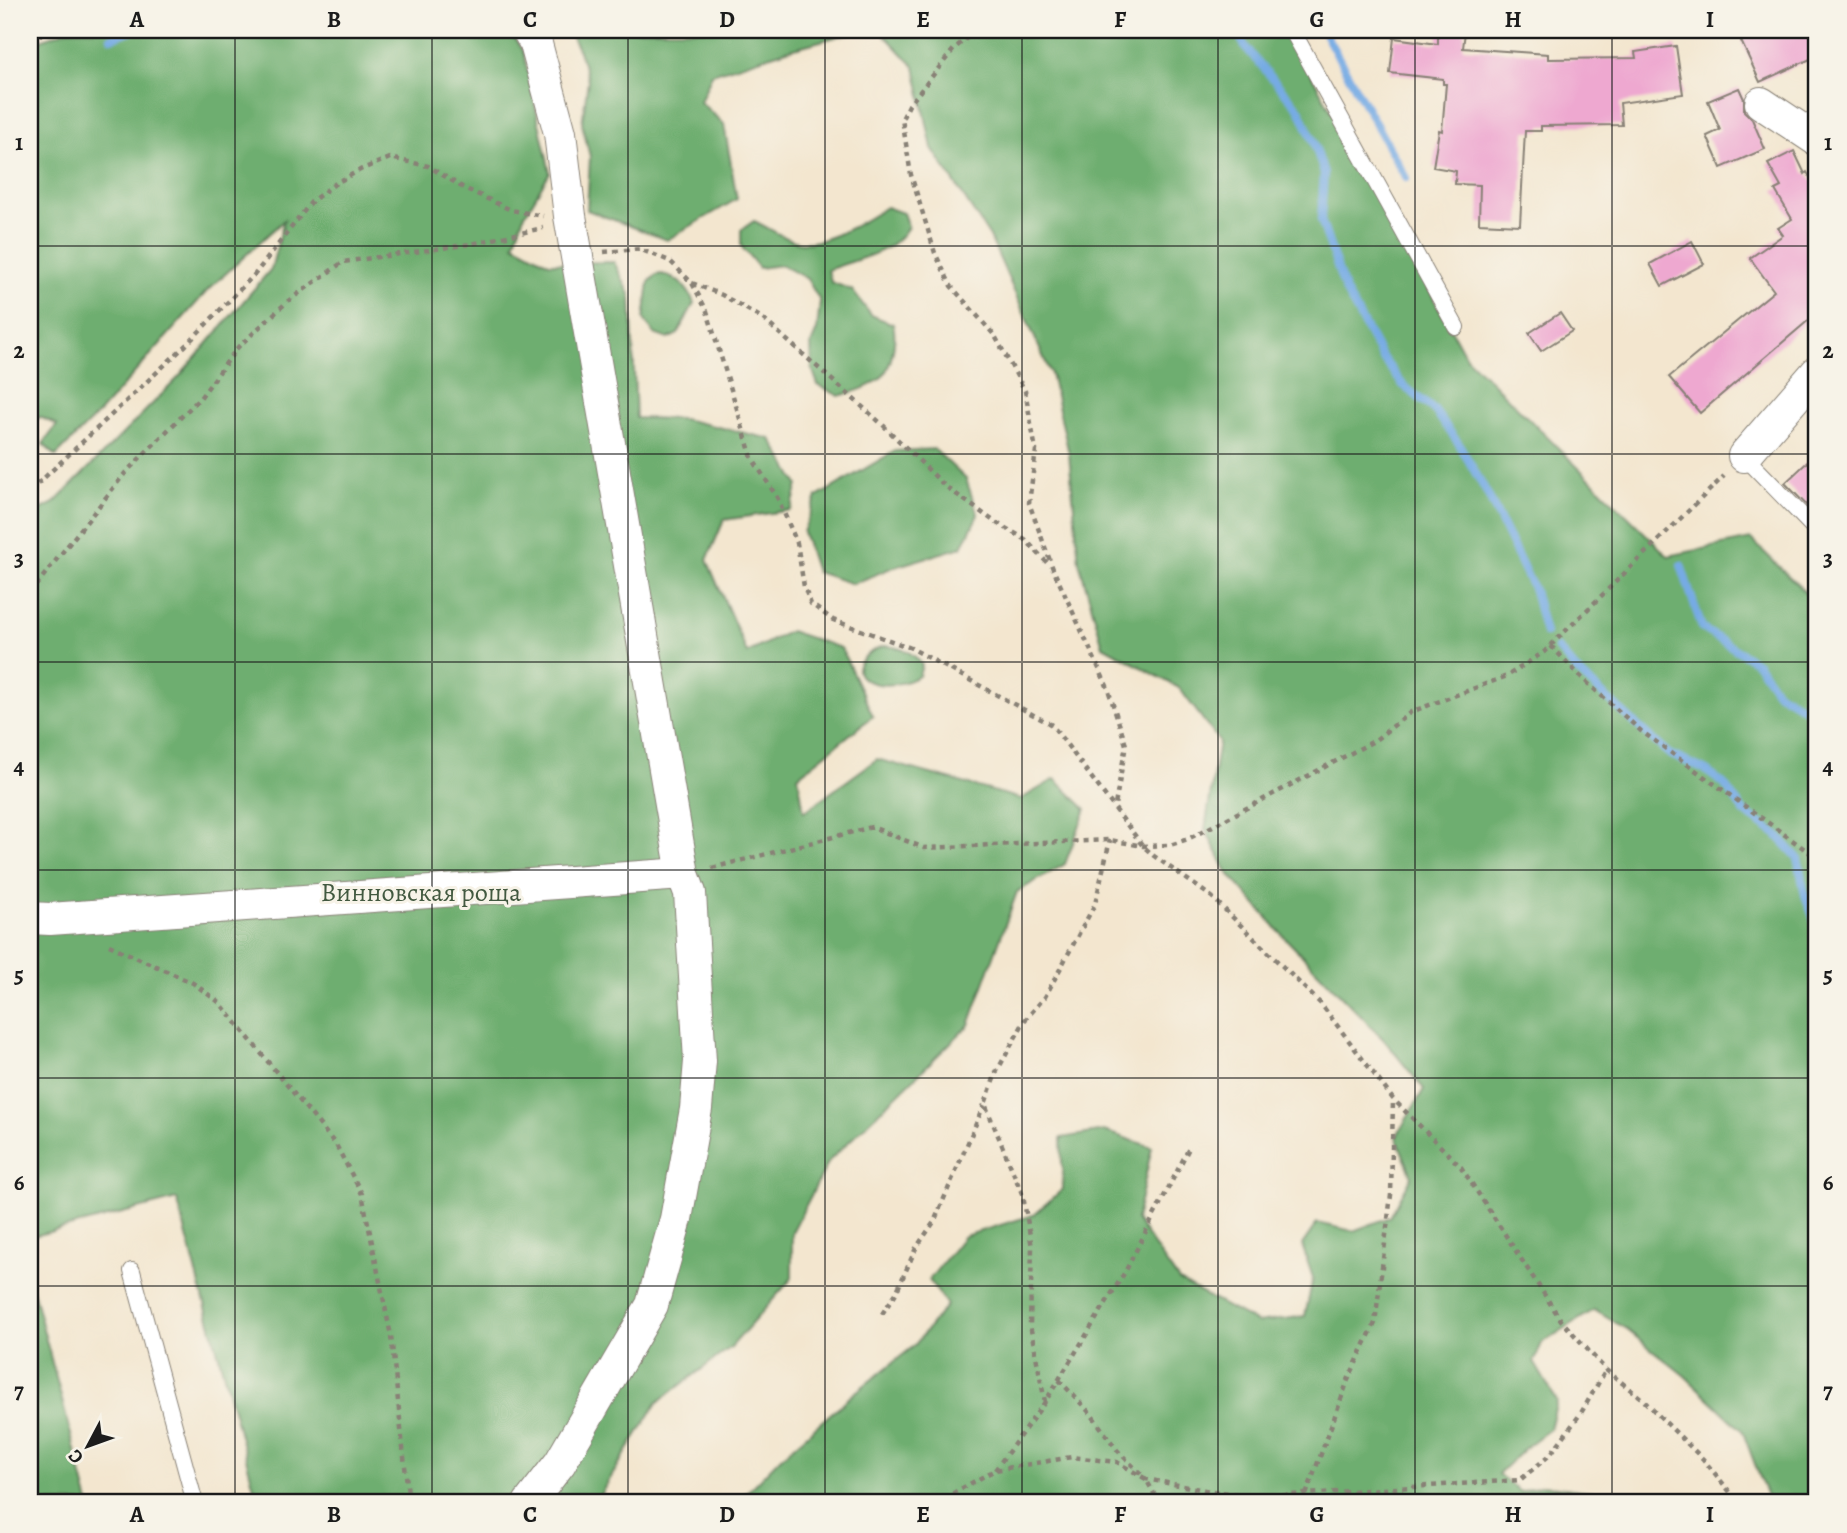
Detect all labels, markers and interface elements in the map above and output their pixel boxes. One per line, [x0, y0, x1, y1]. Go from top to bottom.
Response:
text: A [129, 4, 145, 35]
text: B [327, 4, 341, 35]
text: C [523, 4, 537, 35]
text: D [719, 4, 735, 35]
text: E [916, 4, 930, 35]
text: F [1114, 4, 1127, 35]
text: G [1309, 4, 1325, 35]
text: H [1504, 4, 1522, 35]
text: I [1706, 4, 1714, 35]
text: 1 [15, 127, 23, 158]
text: 1 [1824, 127, 1832, 158]
text: 2 [13, 335, 25, 366]
text: 2 [1822, 335, 1834, 366]
text: 3 [14, 543, 24, 574]
text: 3 [1823, 543, 1833, 574]
text: 4 [14, 751, 25, 782]
text: 4 [1823, 751, 1834, 782]
park label: Винновская роща [321, 875, 521, 910]
text: 5 [14, 959, 24, 990]
text: 5 [1823, 959, 1833, 990]
text: 6 [14, 1167, 25, 1198]
text: 6 [1823, 1167, 1834, 1198]
text: 7 [14, 1375, 24, 1406]
text: 7 [1823, 1375, 1833, 1406]
north arrow [52, 1410, 122, 1480]
text: С [62, 1444, 90, 1469]
text: A [129, 1499, 145, 1530]
text: B [327, 1499, 341, 1530]
text: C [523, 1499, 537, 1530]
text: D [719, 1499, 735, 1530]
text: E [916, 1499, 930, 1530]
text: F [1114, 1499, 1127, 1530]
text: G [1309, 1499, 1325, 1530]
text: H [1504, 1499, 1522, 1530]
text: I [1706, 1499, 1714, 1530]

